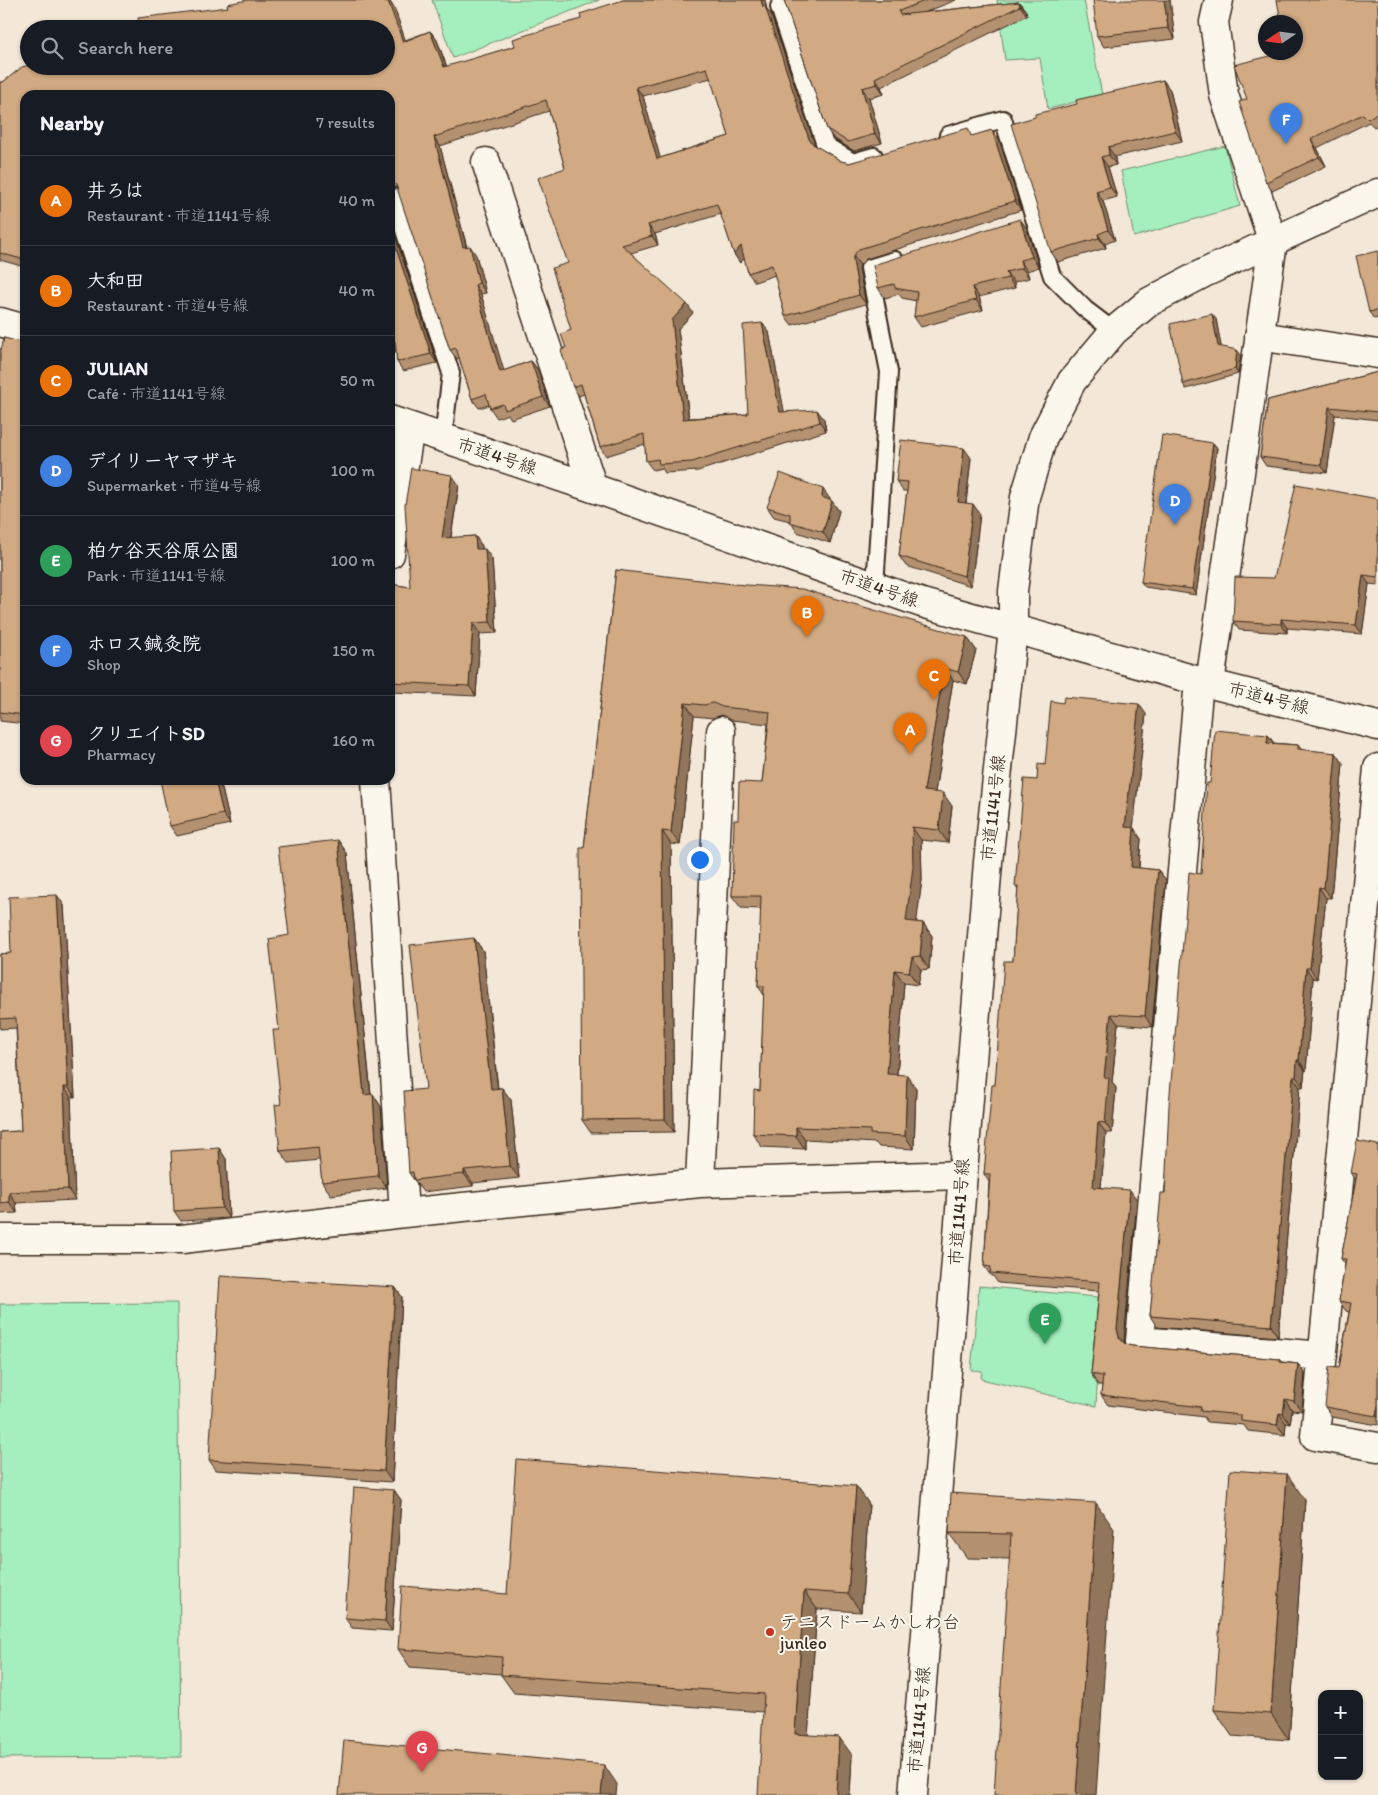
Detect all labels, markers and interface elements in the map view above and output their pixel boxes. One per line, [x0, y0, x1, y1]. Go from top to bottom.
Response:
north arrow [1258, 15, 1303, 60]
search box [20, 20, 395, 75]
icon: search [38, 34, 66, 62]
text: Search here [78, 36, 173, 59]
pin: F [1270, 103, 1302, 144]
text: Nearby [40, 110, 104, 135]
text: 7 results [316, 113, 375, 132]
text: 井ろは [87, 179, 144, 202]
text: A [51, 191, 61, 210]
text: 40 m [338, 191, 375, 210]
text: Restaurant · 市道1141号線 [87, 206, 271, 225]
text: 大和田 [87, 269, 144, 292]
text: B [51, 281, 61, 300]
text: 40 m [338, 281, 375, 300]
text: Restaurant · 市道4号線 [87, 296, 248, 315]
text: JULIAN [87, 357, 148, 380]
text: C [51, 371, 61, 390]
text: 50 m [340, 371, 375, 390]
text: Café · 市道1141号線 [87, 384, 226, 403]
street label: 市道4号線 [454, 433, 540, 479]
text: デイリーヤマザキ [87, 449, 239, 472]
text: D [51, 461, 61, 480]
text: 100 m [331, 461, 375, 480]
text: Supermarket · 市道4号線 [87, 476, 262, 495]
pin: D [1159, 484, 1191, 525]
text: 柏ケ谷天谷原公園 [87, 539, 239, 562]
text: E [52, 551, 60, 570]
text: 100 m [331, 551, 375, 570]
street label: 市道4号線 [836, 564, 922, 612]
text: Park · 市道1141号線 [87, 566, 225, 585]
pin: B [791, 596, 823, 637]
text: ホロス鍼灸院 [87, 632, 201, 655]
text: F [52, 641, 60, 660]
text: 150 m [332, 641, 375, 660]
text: Shop [87, 655, 121, 674]
pin: C [918, 659, 950, 700]
street label: 市道4号線 [1226, 677, 1312, 719]
pin: A [894, 713, 926, 754]
text: クリエイトSD [87, 722, 205, 745]
text: G [50, 731, 62, 750]
text: 160 m [332, 731, 375, 750]
text: Pharmacy [87, 745, 155, 764]
street label: 市道1141号線 [976, 753, 1010, 863]
your location [687, 847, 713, 873]
street label: 市道1141号線 [944, 1157, 974, 1267]
pin: E [1029, 1303, 1061, 1344]
place label: テニスドームかしわ台 junleo [779, 1611, 960, 1654]
marker: テニスドームかしわ台 junleo [764, 1626, 776, 1638]
street label: 市道1141号線 [903, 1665, 935, 1775]
map controls [1318, 1690, 1363, 1780]
button: + [1318, 1690, 1363, 1735]
pin: G [406, 1731, 438, 1772]
button: − [1318, 1735, 1363, 1780]

